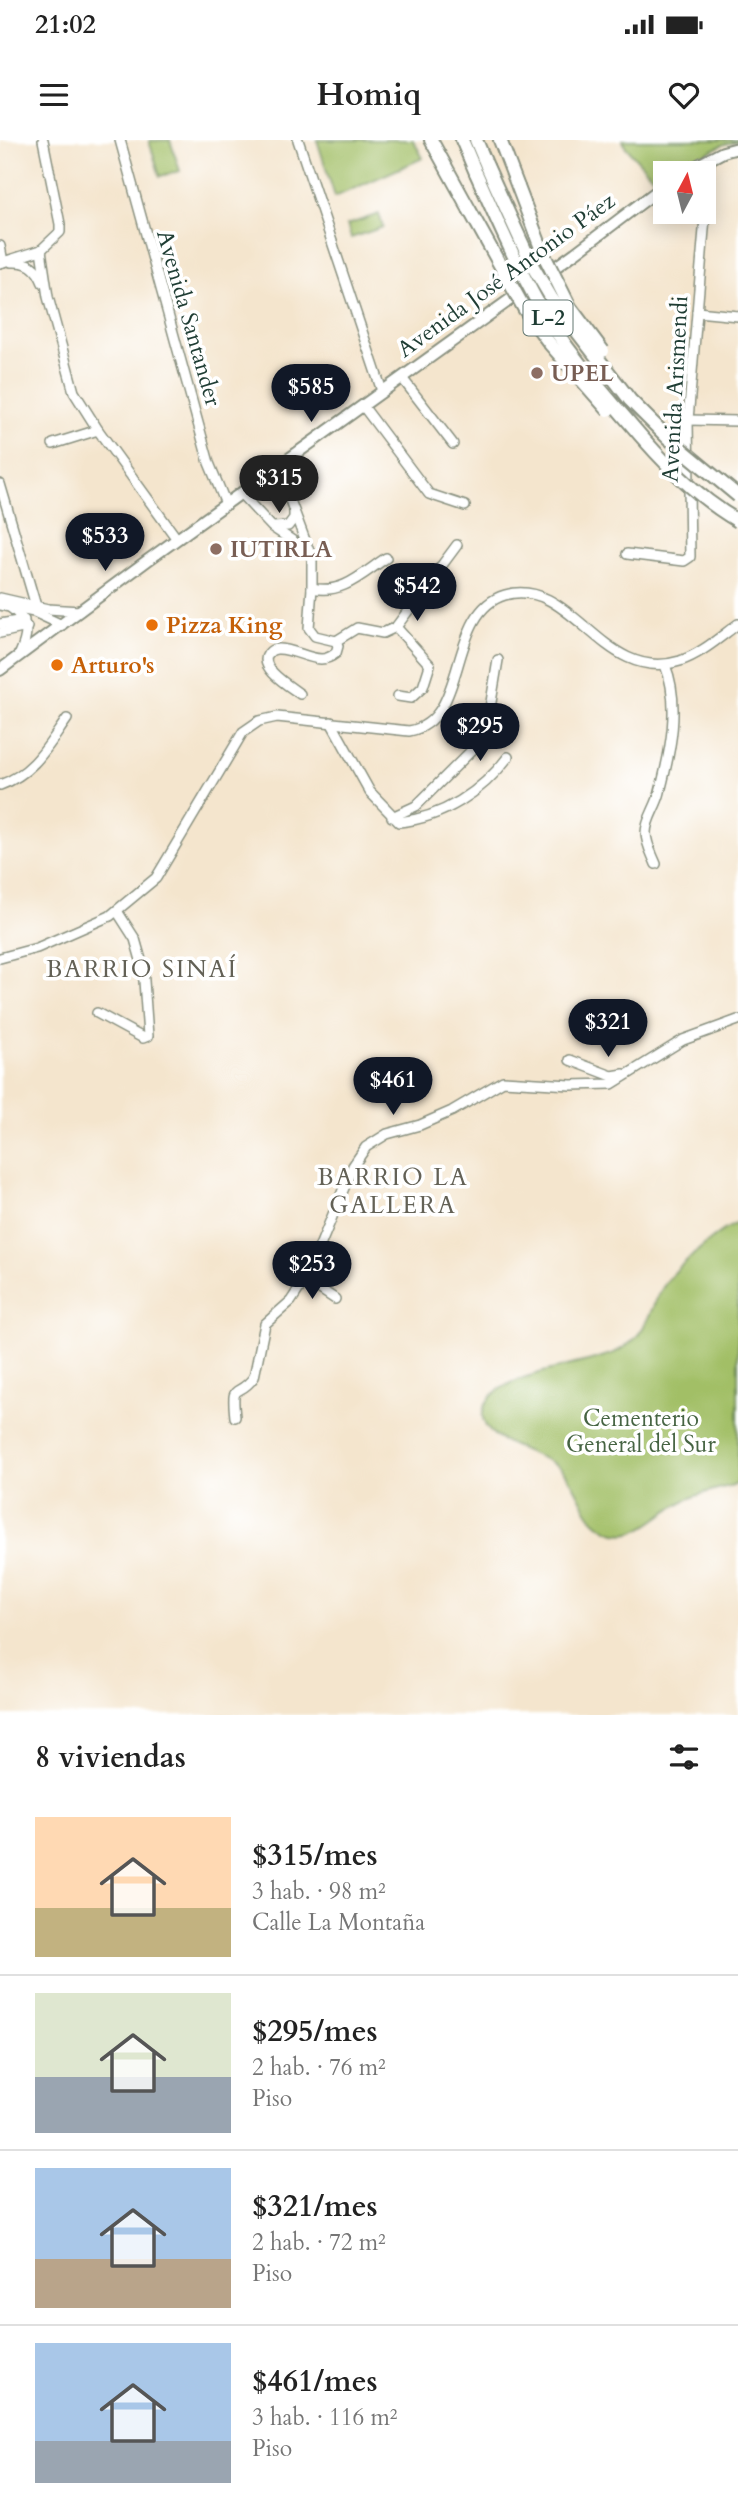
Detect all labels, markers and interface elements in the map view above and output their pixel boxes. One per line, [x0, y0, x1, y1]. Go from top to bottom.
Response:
text: 21:02 [35, 7, 96, 42]
text: Homiq [317, 73, 421, 117]
icon: menu [35, 76, 73, 114]
icon: heart [665, 76, 703, 114]
north arrow [653, 161, 716, 224]
map controls [653, 161, 716, 224]
street label: Avenida José Antonio Páez [391, 185, 621, 365]
street label: Avenida Santander [149, 226, 229, 410]
street label: Avenida Arismendi [655, 295, 695, 483]
road number: L-2 [524, 300, 572, 336]
place label: UPEL [551, 358, 614, 389]
pin: $585 [270, 364, 352, 424]
marker: UPEL [529, 365, 545, 381]
text: $585 [287, 371, 335, 402]
pin: $315 [238, 456, 320, 515]
text: $315 [255, 462, 303, 493]
pin: $533 [64, 514, 146, 573]
text: $533 [81, 520, 129, 551]
place label: IUTIRLA [230, 534, 333, 565]
marker: IUTIRLA [208, 541, 224, 557]
pin: $542 [376, 564, 458, 623]
text: $542 [393, 570, 441, 601]
place label: Pizza King [166, 610, 283, 641]
marker: Pizza King [144, 617, 160, 633]
place label: Arturo's [71, 650, 155, 681]
marker: Arturo's [49, 657, 65, 673]
pin: $295 [439, 704, 521, 763]
text: $295 [456, 710, 504, 741]
district label: BARRIO SINAÍ [46, 953, 238, 986]
pin: $321 [567, 1000, 649, 1059]
text: $321 [584, 1006, 632, 1037]
pin: $461 [352, 1058, 434, 1117]
text: $461 [369, 1064, 417, 1095]
district label: BARRIO LA GALLERA [317, 1161, 469, 1222]
pin: $253 [271, 1242, 353, 1301]
text: $253 [288, 1248, 336, 1279]
park label: Cementerio General del Sur [566, 1403, 716, 1460]
text: 8 viviendas [35, 1737, 186, 1778]
icon: filters [665, 1738, 703, 1776]
text: $315/mes [252, 1835, 378, 1876]
icon: home [91, 1845, 175, 1929]
text: 3 hab. · 98 m² [252, 1876, 386, 1907]
text: Calle La Montaña [252, 1907, 425, 1938]
text: $295/mes [252, 2011, 378, 2052]
icon: home [91, 2021, 175, 2105]
text: 2 hab. · 76 m² [252, 2052, 386, 2083]
text: Piso [252, 2083, 292, 2114]
text: $321/mes [252, 2186, 378, 2227]
icon: home [91, 2196, 175, 2280]
text: 2 hab. · 72 m² [252, 2227, 386, 2258]
text: Piso [252, 2258, 292, 2289]
text: $461/mes [252, 2361, 378, 2402]
icon: home [91, 2371, 175, 2455]
text: 3 hab. · 116 m² [252, 2402, 398, 2433]
text: Piso [252, 2433, 292, 2464]

